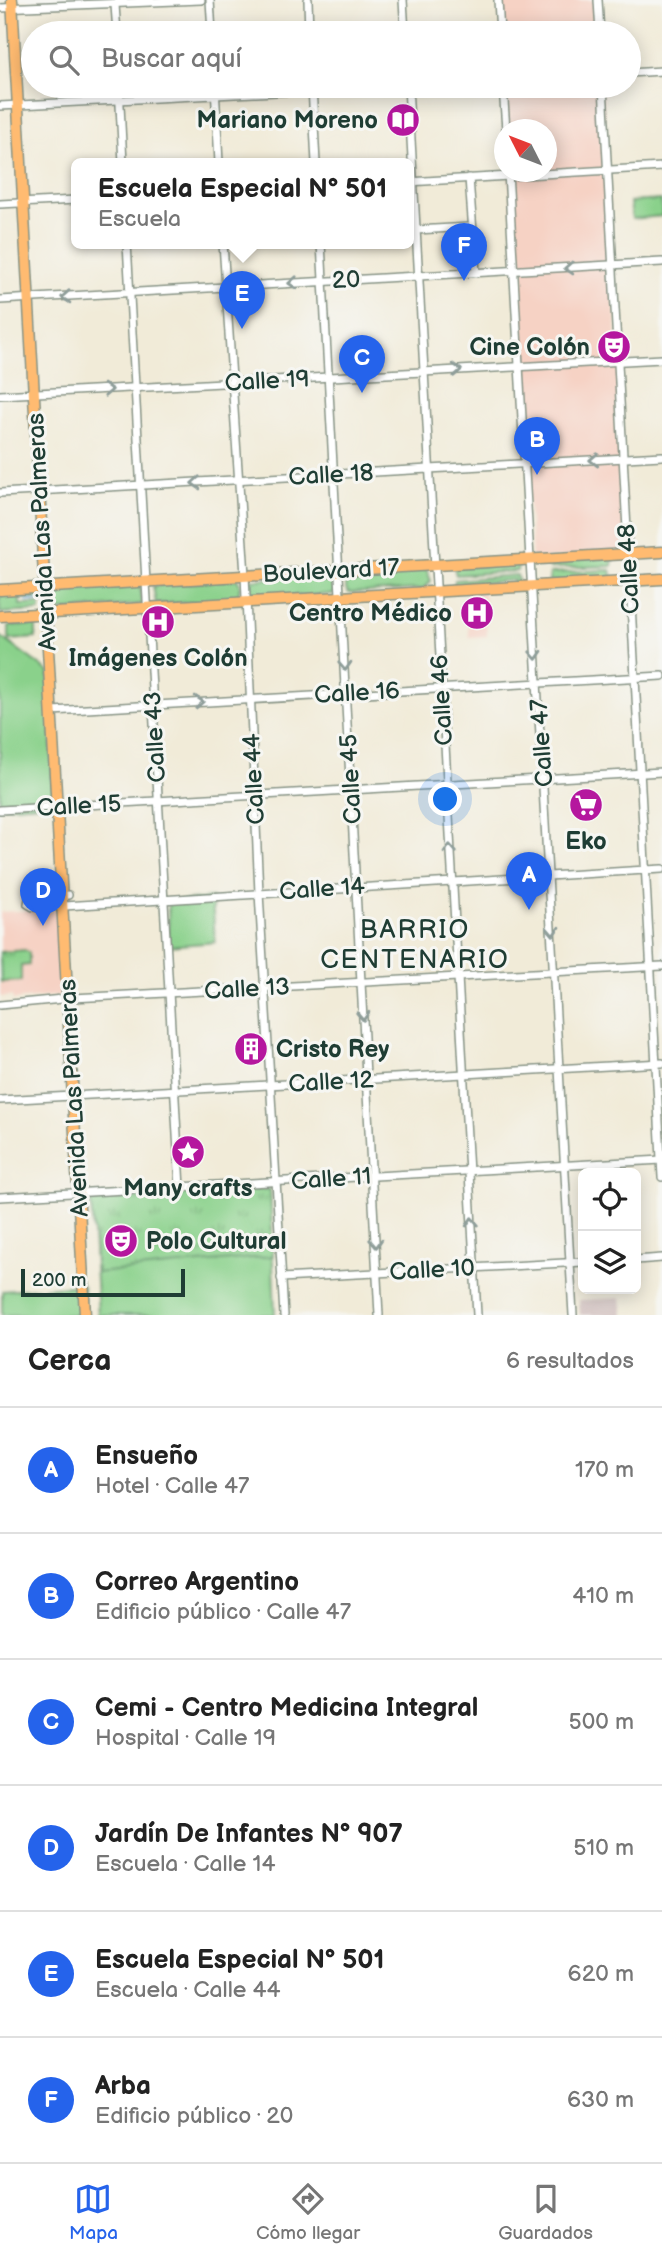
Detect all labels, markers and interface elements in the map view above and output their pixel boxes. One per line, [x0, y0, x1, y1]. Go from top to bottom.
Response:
search box [21, 21, 641, 98]
icon: search [45, 41, 83, 79]
text: Buscar aquí [101, 44, 242, 75]
library icon: Mariano Moreno [384, 101, 422, 139]
place label: Mariano Moreno [197, 106, 378, 135]
north arrow [494, 119, 557, 182]
popup [71, 158, 414, 249]
text: Escuela Especial Nº 501 [98, 174, 387, 205]
text: Escuela [98, 205, 181, 233]
pin: F [441, 223, 487, 281]
one-way arrow [564, 260, 575, 275]
street label: 20 [331, 265, 361, 295]
pin: E [219, 271, 265, 329]
one-way arrow [288, 275, 299, 290]
one-way arrow [60, 289, 71, 304]
theatre icon: Cine Colón [595, 328, 633, 366]
place label: Cine Colón [470, 333, 590, 362]
pin: C [339, 335, 385, 393]
one-way arrow [452, 363, 463, 378]
street label: Calle 19 [224, 364, 310, 398]
one-way arrow [103, 383, 114, 398]
street label: Avenida Las Palmeras [21, 412, 63, 652]
pin: B [514, 417, 560, 475]
one-way arrow [588, 452, 599, 467]
street label: Calle 18 [288, 458, 374, 492]
one-way arrow [190, 475, 201, 490]
street label: Calle 48 [612, 523, 646, 615]
street label: Boulevard 17 [262, 553, 400, 589]
hospital icon: Centro Médico [458, 594, 496, 632]
place label: Centro Médico [289, 599, 452, 628]
hospital icon: Imágenes Colón [139, 603, 177, 641]
place label: Imágenes Colón [68, 644, 248, 673]
one-way arrow [529, 650, 544, 661]
street label: Calle 46 [425, 654, 459, 746]
one-way arrow [338, 661, 353, 672]
street label: Calle 16 [313, 676, 401, 710]
street label: Calle 43 [138, 691, 172, 783]
one-way arrow [194, 695, 205, 710]
street label: Calle 47 [524, 698, 560, 788]
street label: Calle 44 [237, 732, 271, 825]
street label: Calle 45 [334, 733, 368, 825]
your location [428, 782, 462, 816]
supermarket icon: Eko [567, 786, 605, 824]
street label: Calle 15 [36, 789, 122, 823]
place label: Eko [565, 827, 607, 856]
one-way arrow [443, 843, 458, 854]
pin: A [506, 852, 552, 910]
pin: D [20, 868, 66, 926]
street label: Calle 14 [278, 872, 366, 906]
district label: BARRIO CENTENARIO [320, 915, 510, 976]
one-way arrow [545, 926, 560, 937]
street label: Calle 13 [203, 972, 291, 1006]
street label: Avenida Las Palmeras [53, 978, 95, 1218]
one-way arrow [356, 1011, 371, 1022]
building icon: Cristo Rey [232, 1030, 270, 1068]
place label: Cristo Rey [276, 1035, 389, 1064]
street label: Calle 12 [288, 1065, 374, 1099]
place icon: Many crafts [169, 1133, 207, 1171]
street label: Calle 11 [290, 1162, 372, 1196]
map controls [578, 1168, 641, 1294]
button: locate [578, 1168, 641, 1231]
place label: Many crafts [123, 1174, 253, 1203]
one-way arrow [465, 1217, 480, 1228]
theatre icon: Polo Cultural [102, 1222, 140, 1260]
place label: Polo Cultural [146, 1227, 287, 1256]
button: layers [578, 1231, 641, 1294]
one-way arrow [368, 1238, 383, 1249]
street label: Calle 10 [389, 1253, 475, 1287]
scale bar [21, 1266, 186, 1298]
text: 200 m [32, 1269, 86, 1292]
text: Cerca [28, 1343, 111, 1379]
text: 6 resultados [506, 1347, 634, 1375]
text: Ensueño [95, 1441, 198, 1472]
text: A [44, 1456, 58, 1484]
text: 170 m [575, 1456, 634, 1484]
text: Hotel · Calle 47 [95, 1472, 249, 1500]
text: Correo Argentino [95, 1567, 299, 1598]
text: B [43, 1582, 59, 1610]
text: 410 m [572, 1582, 634, 1610]
text: Edificio público · Calle 47 [95, 1598, 351, 1626]
text: Cemi - Centro Medicina Integral [95, 1693, 478, 1724]
text: C [43, 1708, 59, 1736]
text: 500 m [569, 1708, 634, 1736]
text: Hospital · Calle 19 [95, 1724, 276, 1752]
text: Jardín De Infantes Nº 907 [95, 1819, 403, 1850]
text: D [43, 1834, 59, 1862]
text: 510 m [573, 1834, 634, 1862]
text: Escuela · Calle 14 [95, 1850, 275, 1878]
text: Escuela Especial Nº 501 [95, 1945, 384, 1976]
text: E [44, 1960, 58, 1988]
text: 620 m [568, 1960, 634, 1988]
text: Escuela · Calle 44 [95, 1976, 281, 2004]
text: Arba [95, 2071, 151, 2102]
text: F [44, 2086, 58, 2114]
text: 630 m [567, 2086, 634, 2114]
text: Edificio público · 20 [95, 2102, 293, 2130]
tab: Mapa [69, 2180, 118, 2245]
tab: Cómo llegar [256, 2180, 360, 2245]
tab: Guardados [498, 2180, 593, 2245]

